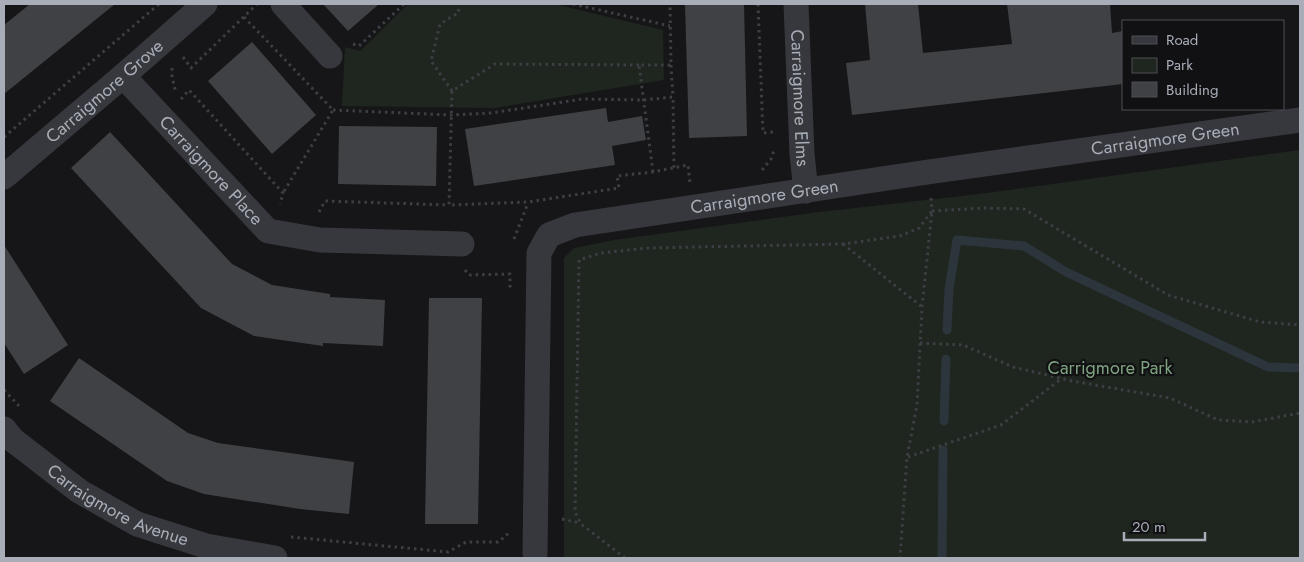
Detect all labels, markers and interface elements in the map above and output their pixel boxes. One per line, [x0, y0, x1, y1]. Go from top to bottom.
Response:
legend [1122, 20, 1284, 110]
street label: Carraigmore Elms [784, 29, 816, 168]
text: Road [1166, 29, 1198, 51]
street label: Carraigmore Grove [40, 33, 169, 149]
text: Park [1166, 54, 1193, 76]
text: Building [1166, 79, 1218, 101]
street label: Carraigmore Place [153, 109, 269, 231]
street label: Carraigmore Green [1090, 116, 1241, 162]
street label: Carraigmore Green [689, 173, 840, 221]
park label: Carrigmore Park [1048, 355, 1172, 381]
street label: Carraigmore Avenue [41, 458, 192, 553]
scale bar [1124, 510, 1205, 542]
text: 20 m [1132, 516, 1166, 538]

